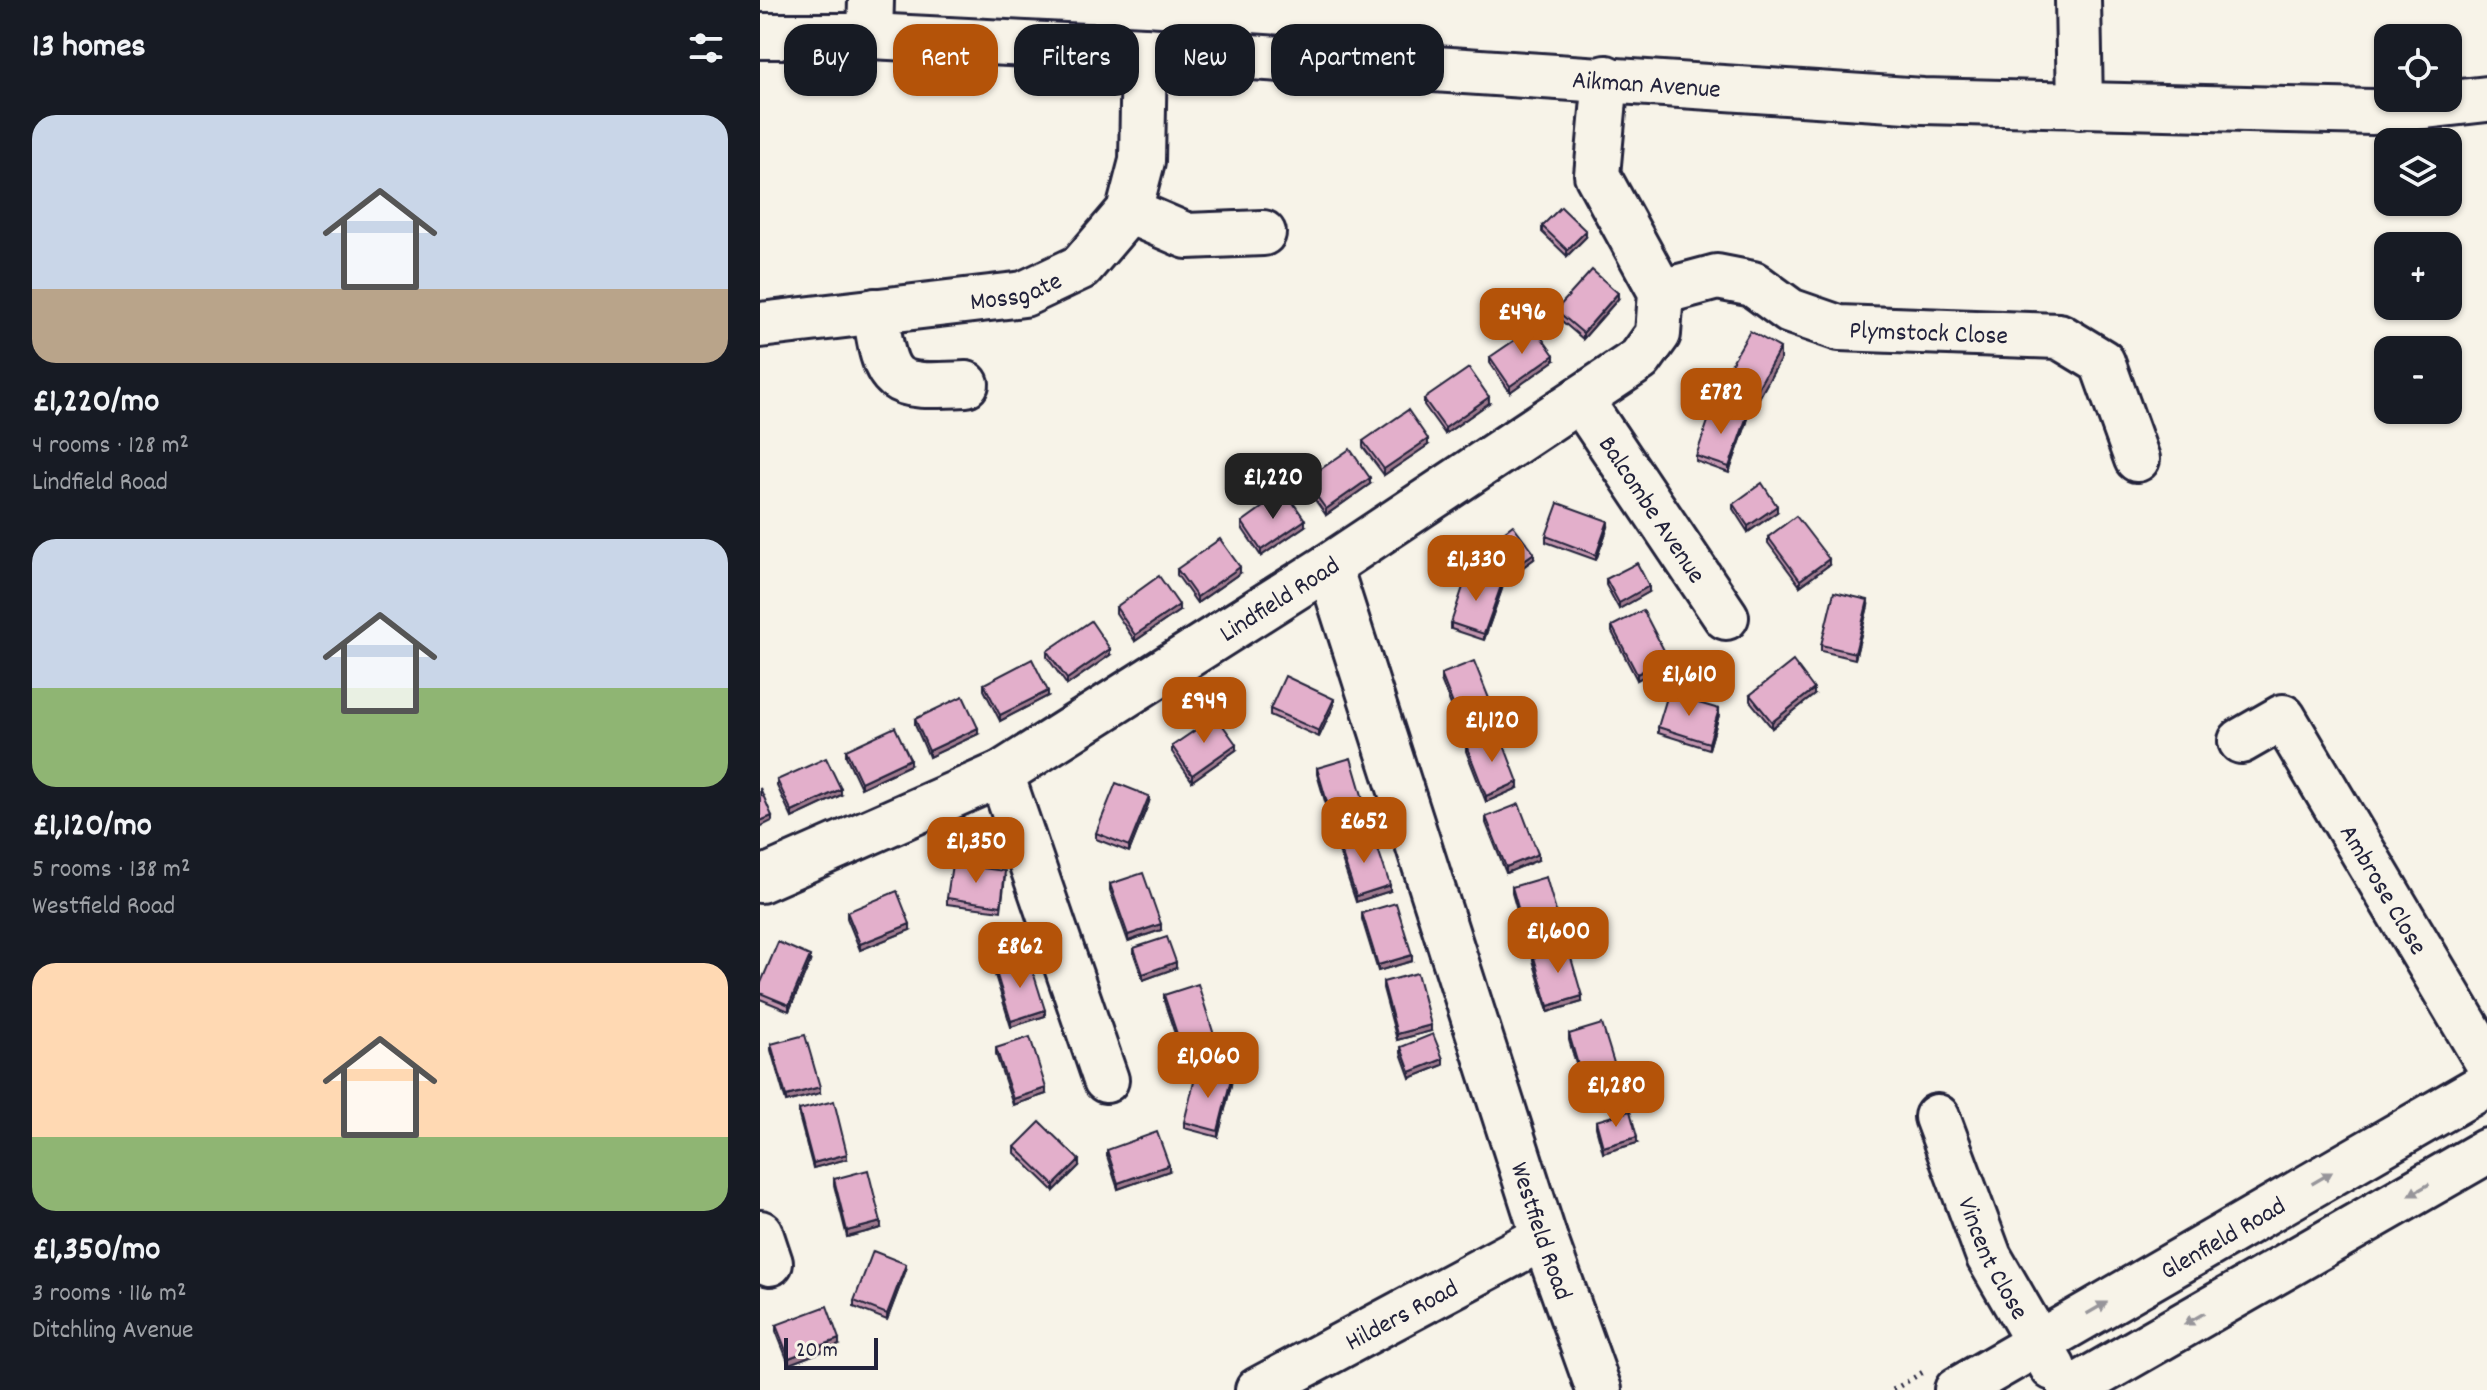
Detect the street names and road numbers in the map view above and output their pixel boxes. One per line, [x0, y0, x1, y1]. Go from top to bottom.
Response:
street label: Aikman Avenue [1571, 63, 1722, 110]
street label: Mossgate [968, 264, 1069, 322]
street label: Plymstock Close [1849, 313, 2008, 356]
street label: Balcombe Avenue [1588, 429, 1713, 592]
street label: Lindfield Road [1213, 549, 1348, 653]
street label: Ambrose Close [2329, 818, 2435, 963]
street label: Westfield Road [1499, 1158, 1580, 1306]
street label: Glenfield Road [2154, 1189, 2293, 1291]
street label: Vincent Close [1946, 1192, 2036, 1327]
street label: Hilders Road [1339, 1271, 1466, 1362]

